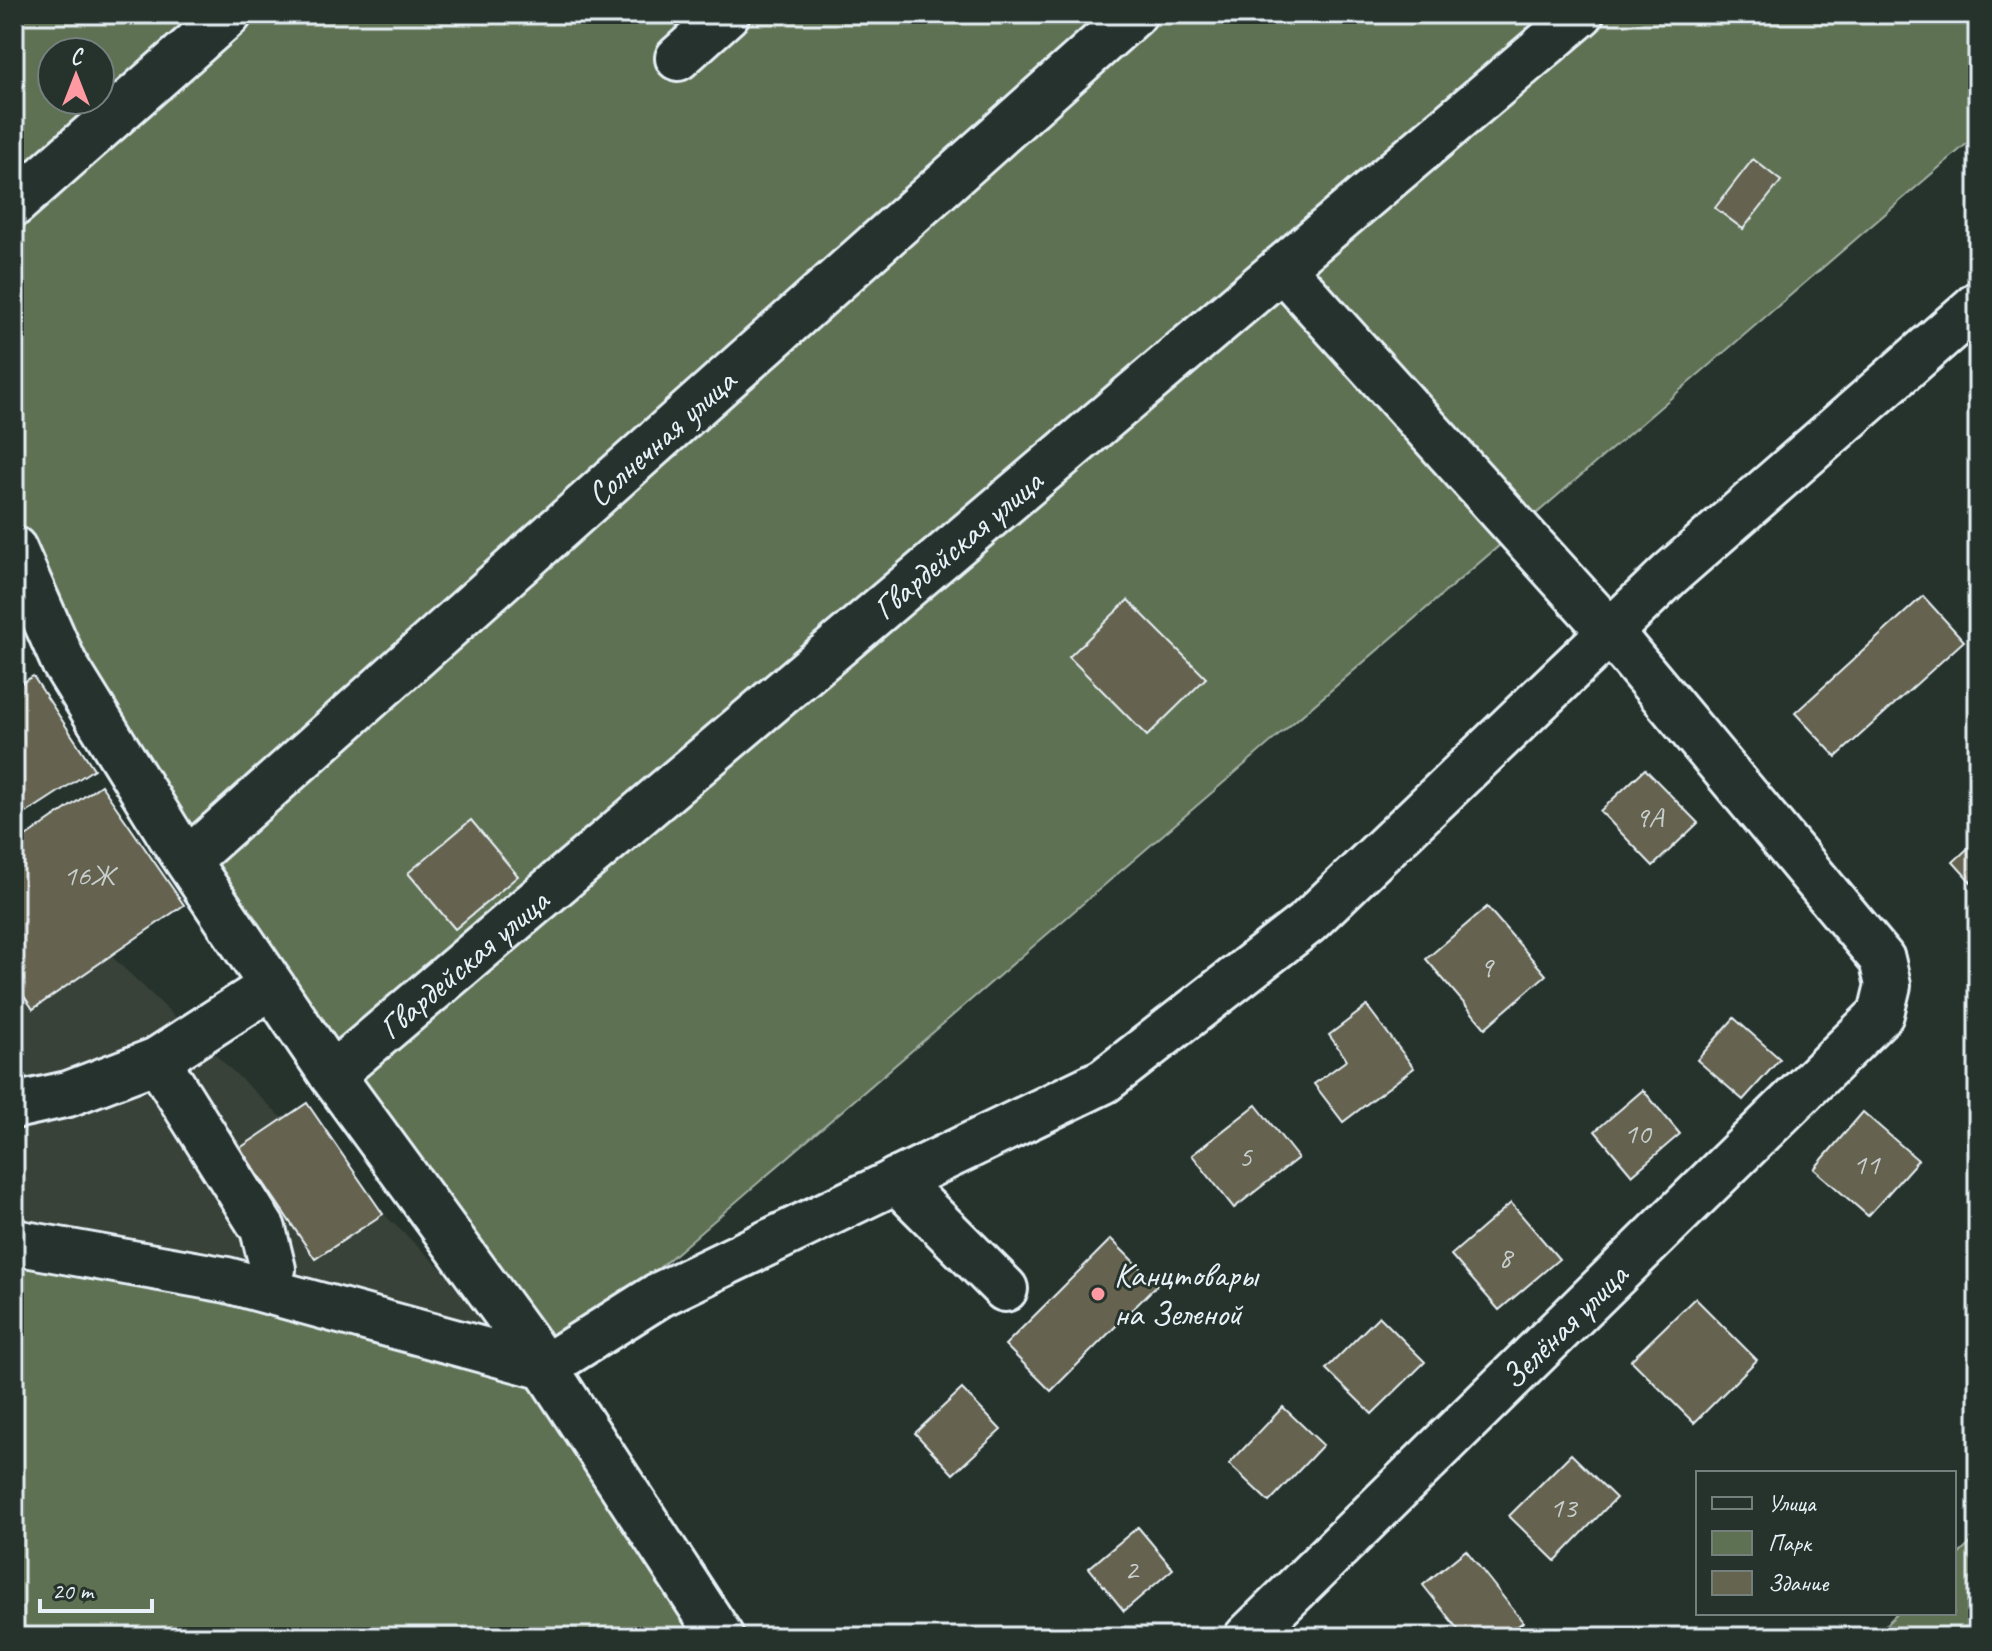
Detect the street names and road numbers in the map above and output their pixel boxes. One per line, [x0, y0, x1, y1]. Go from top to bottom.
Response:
street label: Солнечная улица [577, 358, 746, 515]
street label: Гвардейская улица [863, 458, 1053, 629]
street label: Гвардейская улица [369, 878, 559, 1048]
street label: Зелёная улица [1491, 1252, 1638, 1398]

